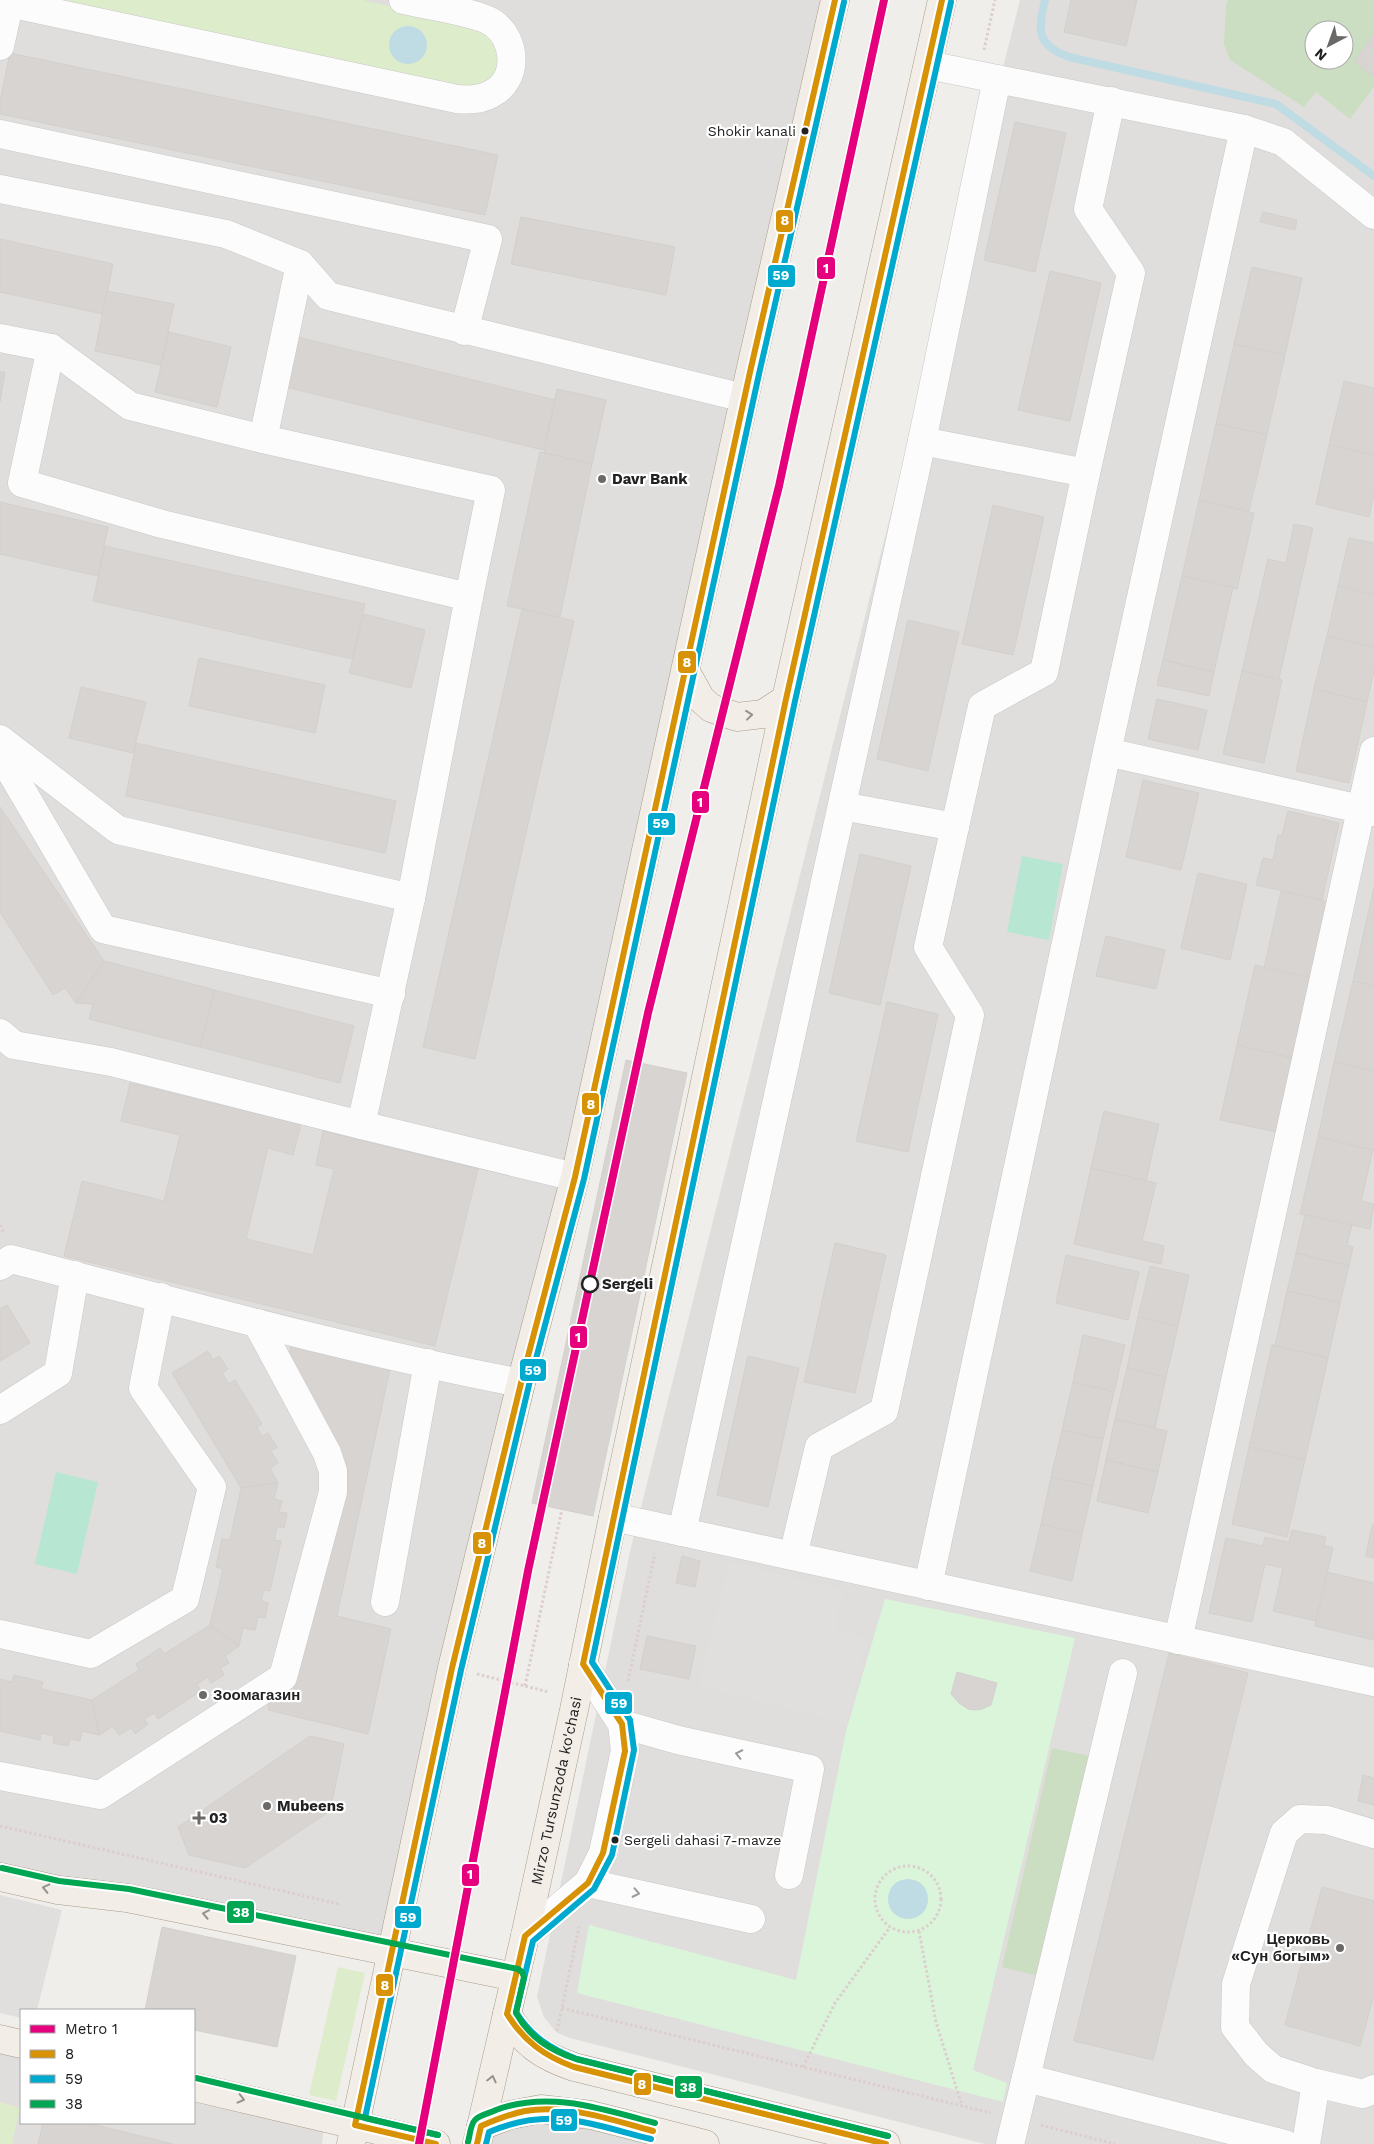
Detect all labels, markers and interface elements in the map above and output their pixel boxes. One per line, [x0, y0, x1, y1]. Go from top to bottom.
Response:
north arrow [1304, 20, 1354, 70]
text: N [1311, 45, 1330, 64]
place label: Shokir kanali [708, 123, 796, 139]
marker: Shokir kanali [800, 126, 810, 136]
line badge: 8 [775, 209, 794, 233]
text: 8 [781, 212, 790, 228]
line badge: 1 [816, 256, 836, 280]
text: 1 [823, 260, 829, 276]
line badge: 59 [767, 264, 796, 288]
text: 59 [773, 267, 789, 283]
place label: Davr Bank [612, 470, 688, 488]
marker: Davr Bank [596, 473, 608, 485]
line badge: 8 [677, 650, 697, 674]
text: 8 [683, 654, 692, 670]
one-way arrow [746, 710, 754, 721]
line badge: 1 [691, 790, 710, 814]
text: 1 [697, 794, 703, 810]
line badge: 59 [647, 812, 676, 836]
text: 59 [653, 815, 669, 831]
line badge: 8 [581, 1092, 600, 1116]
text: 8 [587, 1096, 596, 1112]
marker: Sergeli [581, 1275, 599, 1293]
place label: Sergeli [602, 1275, 653, 1293]
line badge: 1 [569, 1325, 588, 1349]
text: 1 [575, 1329, 581, 1345]
line badge: 59 [519, 1358, 547, 1382]
text: 59 [525, 1362, 541, 1378]
line badge: 8 [472, 1531, 492, 1555]
text: 8 [478, 1535, 487, 1551]
place label: Зоомагазин [213, 1686, 300, 1704]
marker: Зоомагазин [197, 1689, 209, 1701]
line badge: 59 [604, 1691, 633, 1715]
street label: Mirzo Tursunzoda ko'chasi [527, 1695, 585, 1887]
text: 59 [611, 1695, 627, 1711]
one-way arrow [735, 1749, 744, 1759]
place label: Mubeens [277, 1797, 344, 1815]
marker: Mubeens [261, 1800, 273, 1812]
place label: 03 [209, 1809, 228, 1827]
marker: 03 [193, 1812, 205, 1824]
place label: Sergeli dahasi 7-mavze [624, 1832, 781, 1848]
marker: Sergeli dahasi 7-mavze [610, 1835, 620, 1845]
line badge: 1 [461, 1863, 480, 1887]
text: 1 [467, 1866, 473, 1882]
one-way arrow [41, 1883, 50, 1894]
one-way arrow [632, 1887, 640, 1897]
line badge: 38 [226, 1900, 255, 1924]
text: 38 [232, 1904, 250, 1920]
line badge: 59 [394, 1905, 422, 1929]
one-way arrow [202, 1909, 210, 1920]
text: 59 [400, 1909, 416, 1925]
place label: Церковь «Сун богым» [1231, 1930, 1330, 1965]
marker: Церковь «Сун богым» [1334, 1942, 1346, 1954]
line badge: 8 [375, 1973, 394, 1997]
text: 8 [381, 1977, 390, 1993]
legend [20, 2009, 195, 2124]
text: Metro 1 [65, 2020, 118, 2038]
text: 8 [65, 2045, 74, 2063]
text: 59 [65, 2070, 83, 2088]
line badge: 8 [633, 2072, 652, 2096]
one-way arrow [486, 2074, 497, 2083]
line badge: 38 [674, 2075, 703, 2099]
text: 8 [638, 2076, 647, 2092]
text: 38 [679, 2079, 697, 2095]
one-way arrow [237, 2093, 246, 2104]
text: 38 [65, 2095, 83, 2113]
line badge: 59 [550, 2108, 578, 2132]
text: 59 [556, 2112, 572, 2128]

